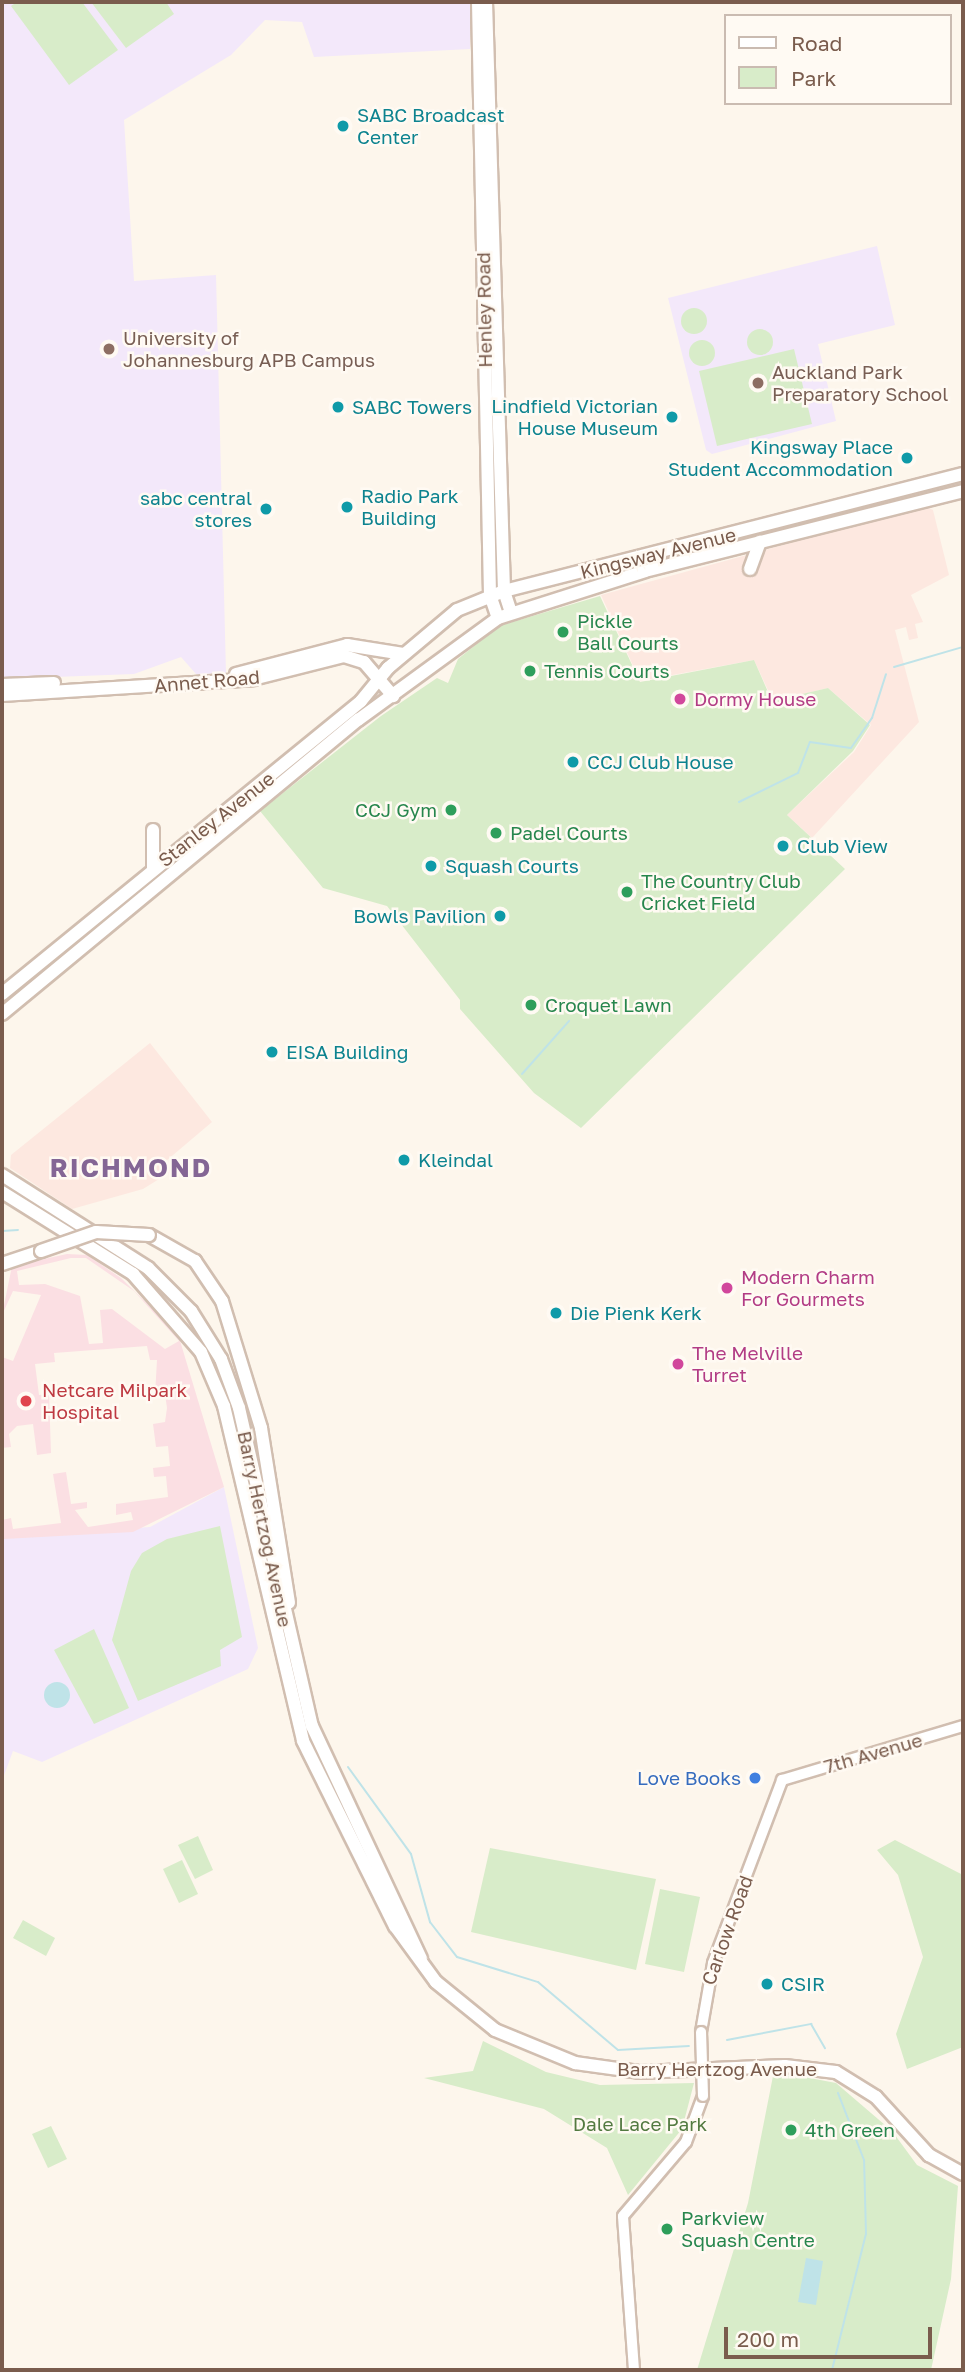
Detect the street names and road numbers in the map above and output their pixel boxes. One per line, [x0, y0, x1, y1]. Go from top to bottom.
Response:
street label: Henley Road [472, 252, 496, 368]
street label: Kingsway Avenue [578, 523, 738, 583]
street label: Annet Road [153, 665, 261, 697]
street label: Stanley Avenue [154, 767, 278, 871]
street label: Barry Hertzog Avenue [233, 1429, 297, 1629]
street label: 7th Avenue [821, 1728, 925, 1778]
street label: Carlow Road [697, 1872, 757, 1988]
street label: Barry Hertzog Avenue [617, 2058, 817, 2080]

